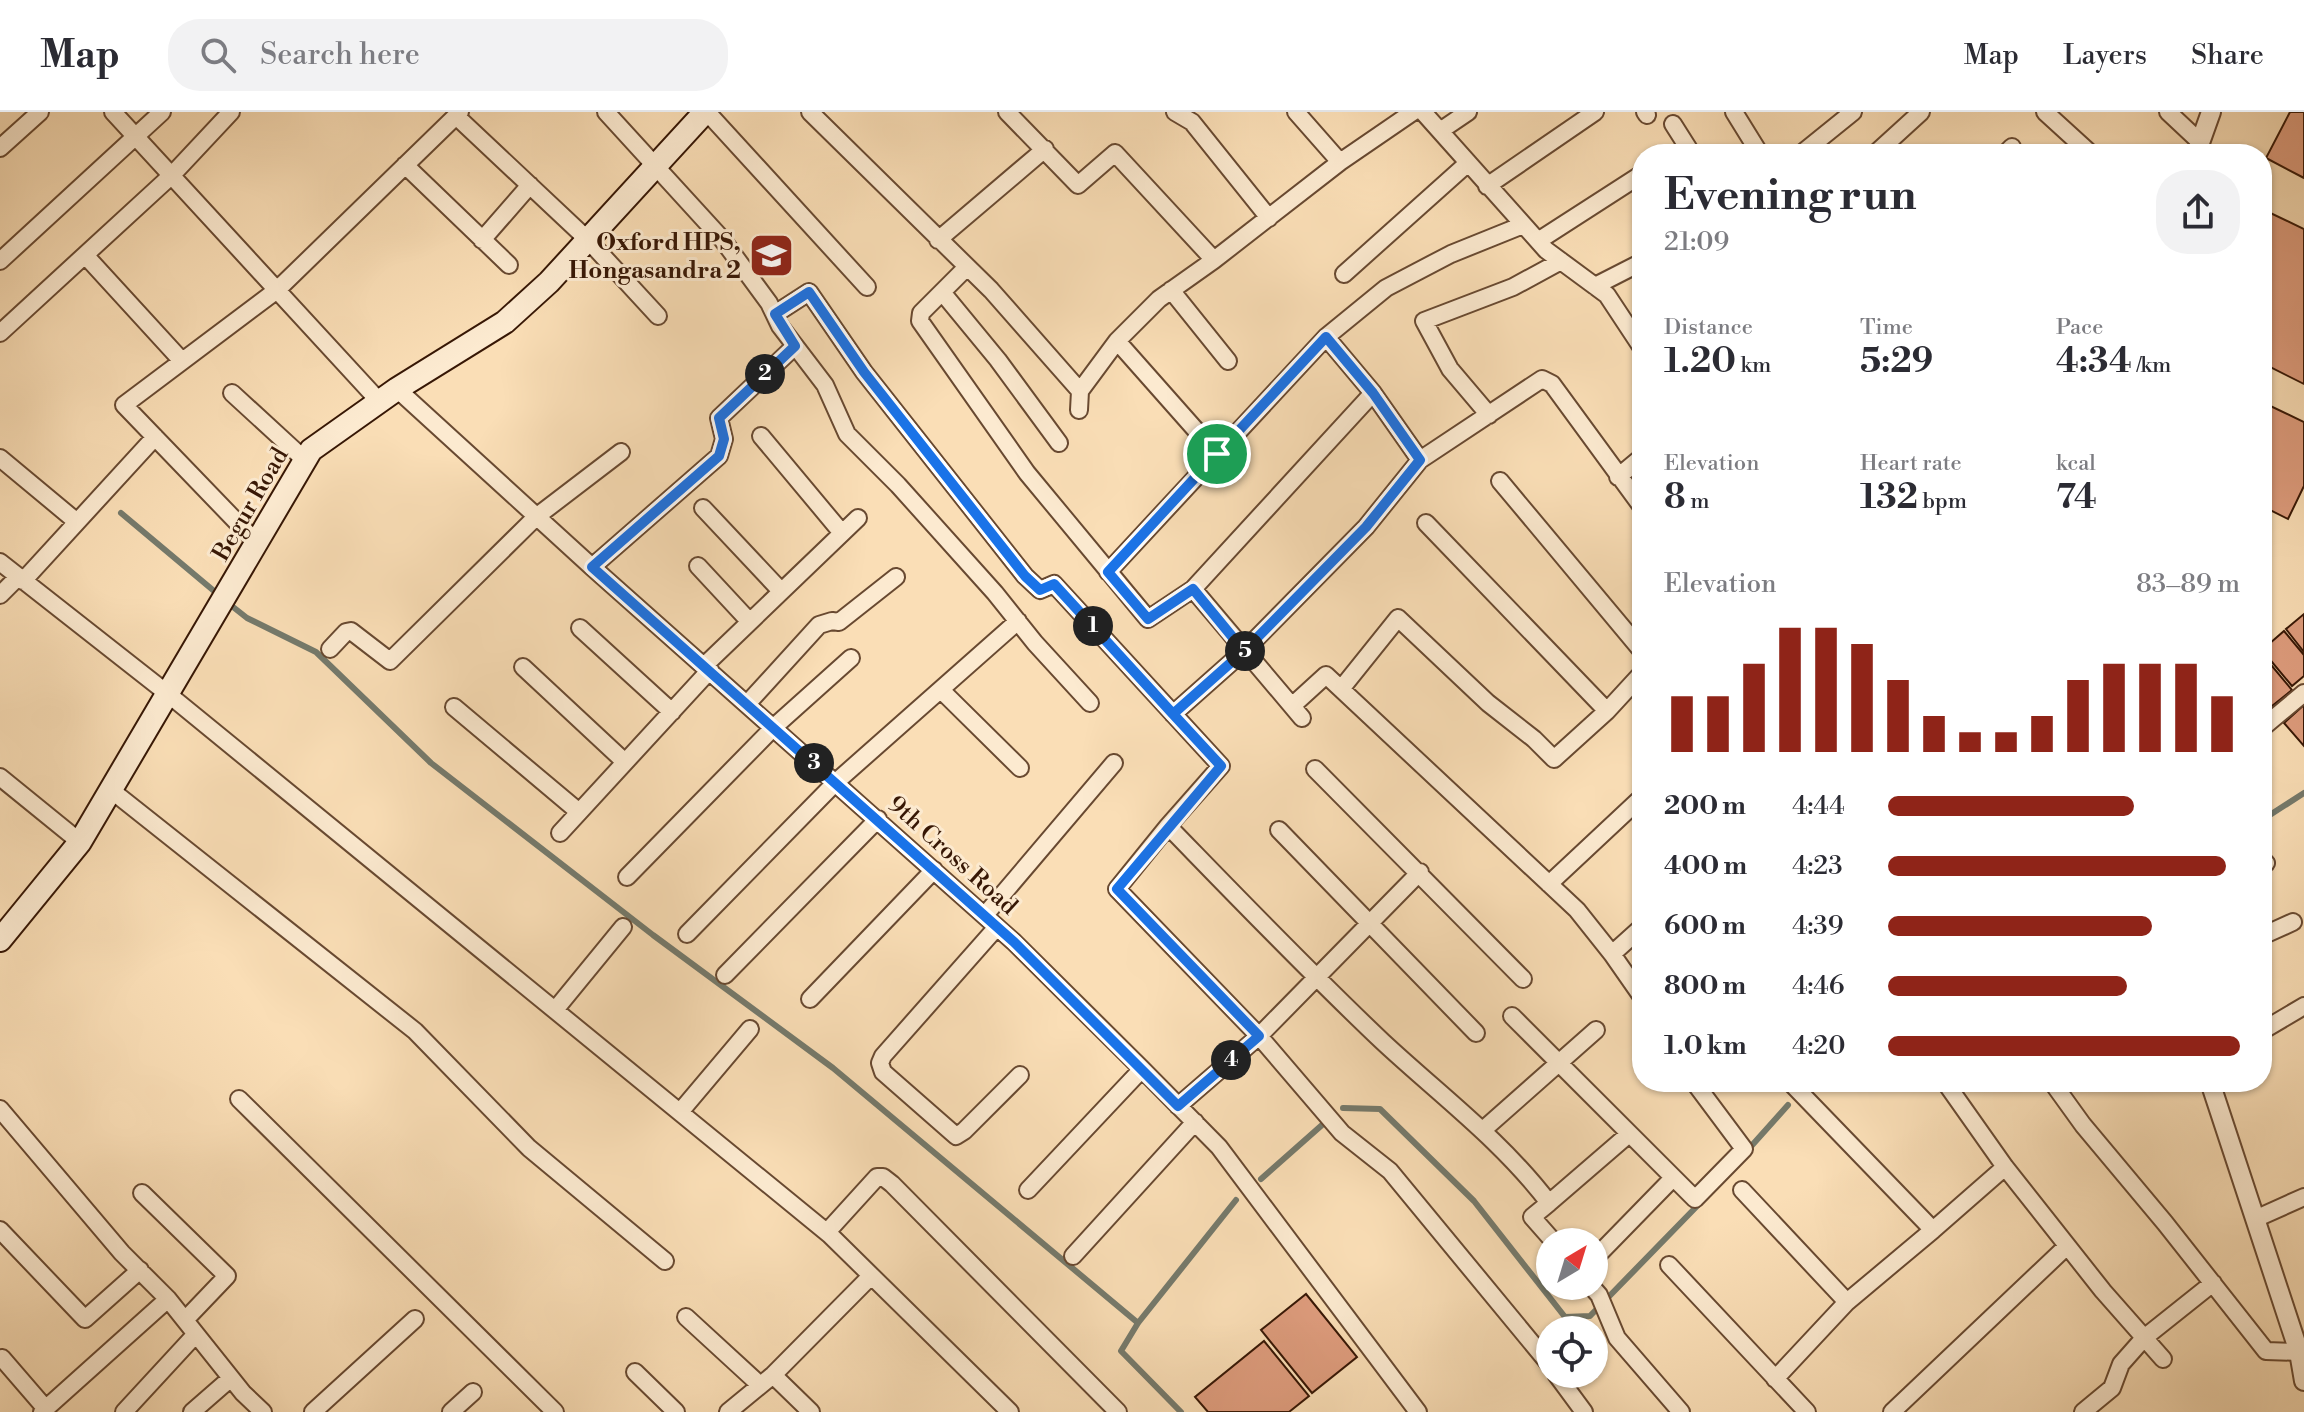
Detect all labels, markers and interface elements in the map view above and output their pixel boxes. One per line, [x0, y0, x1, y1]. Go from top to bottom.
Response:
search box [168, 19, 728, 91]
text: Map [40, 32, 120, 79]
icon: search [196, 33, 240, 77]
text: Search here [260, 36, 420, 74]
text: Map [1964, 38, 2019, 73]
text: Layers [2063, 38, 2147, 73]
text: Share [2191, 38, 2264, 73]
text: Evening run [1664, 168, 1917, 223]
button: share [2156, 170, 2240, 254]
text: 21:09 [1664, 226, 1729, 258]
place label: Oxford HPS, Hongasandra 2 [569, 228, 741, 286]
school or university icon: Oxford HPS, Hongasandra 2 [748, 232, 796, 280]
text: Distance [1664, 314, 1753, 341]
text: Time [1860, 314, 1913, 341]
text: Pace [2056, 314, 2103, 341]
text: 1.20 [1664, 341, 1736, 383]
text: 5:29 [1860, 341, 1933, 383]
text: 4:34 [2056, 341, 2132, 383]
text: km [1736, 352, 1771, 379]
text: /km [2132, 352, 2171, 379]
pin: 2 [745, 354, 785, 394]
text: 2 [758, 360, 772, 387]
pin [1183, 420, 1251, 488]
icon: arrive [1195, 432, 1239, 476]
street label: Begur Road [206, 442, 296, 567]
text: Elevation [1664, 450, 1759, 477]
text: Heart rate [1860, 450, 1962, 477]
text: kcal [2056, 450, 2096, 477]
text: 8 [1664, 477, 1686, 519]
text: 132 [1860, 477, 1918, 519]
text: 74 [2056, 477, 2097, 519]
text: m [1686, 488, 1709, 515]
text: bpm [1918, 488, 1967, 515]
text: Elevation [1664, 568, 1777, 600]
text: 83–89 m [2136, 568, 2240, 600]
pin: 1 [1073, 606, 1113, 646]
text: 1 [1088, 612, 1098, 639]
pin: 5 [1225, 631, 1265, 671]
text: 5 [1238, 637, 1252, 664]
pin: 3 [794, 743, 834, 783]
text: 3 [807, 749, 821, 776]
street label: 9th Cross Road [881, 790, 1024, 922]
text: 200 m [1664, 790, 1746, 822]
text: 4:44 [1792, 790, 1845, 822]
text: 400 m [1664, 850, 1747, 882]
text: 4:23 [1792, 850, 1843, 882]
text: 600 m [1664, 910, 1746, 942]
text: 4:39 [1792, 910, 1843, 942]
text: 800 m [1664, 970, 1746, 1002]
text: 4:46 [1792, 970, 1845, 1002]
text: 1.0 km [1664, 1030, 1747, 1062]
text: 4:20 [1792, 1030, 1845, 1062]
pin: 4 [1211, 1040, 1251, 1080]
text: 4 [1224, 1046, 1238, 1073]
north arrow [1536, 1228, 1608, 1300]
map controls [1536, 1228, 1608, 1388]
button: locate [1536, 1316, 1608, 1388]

